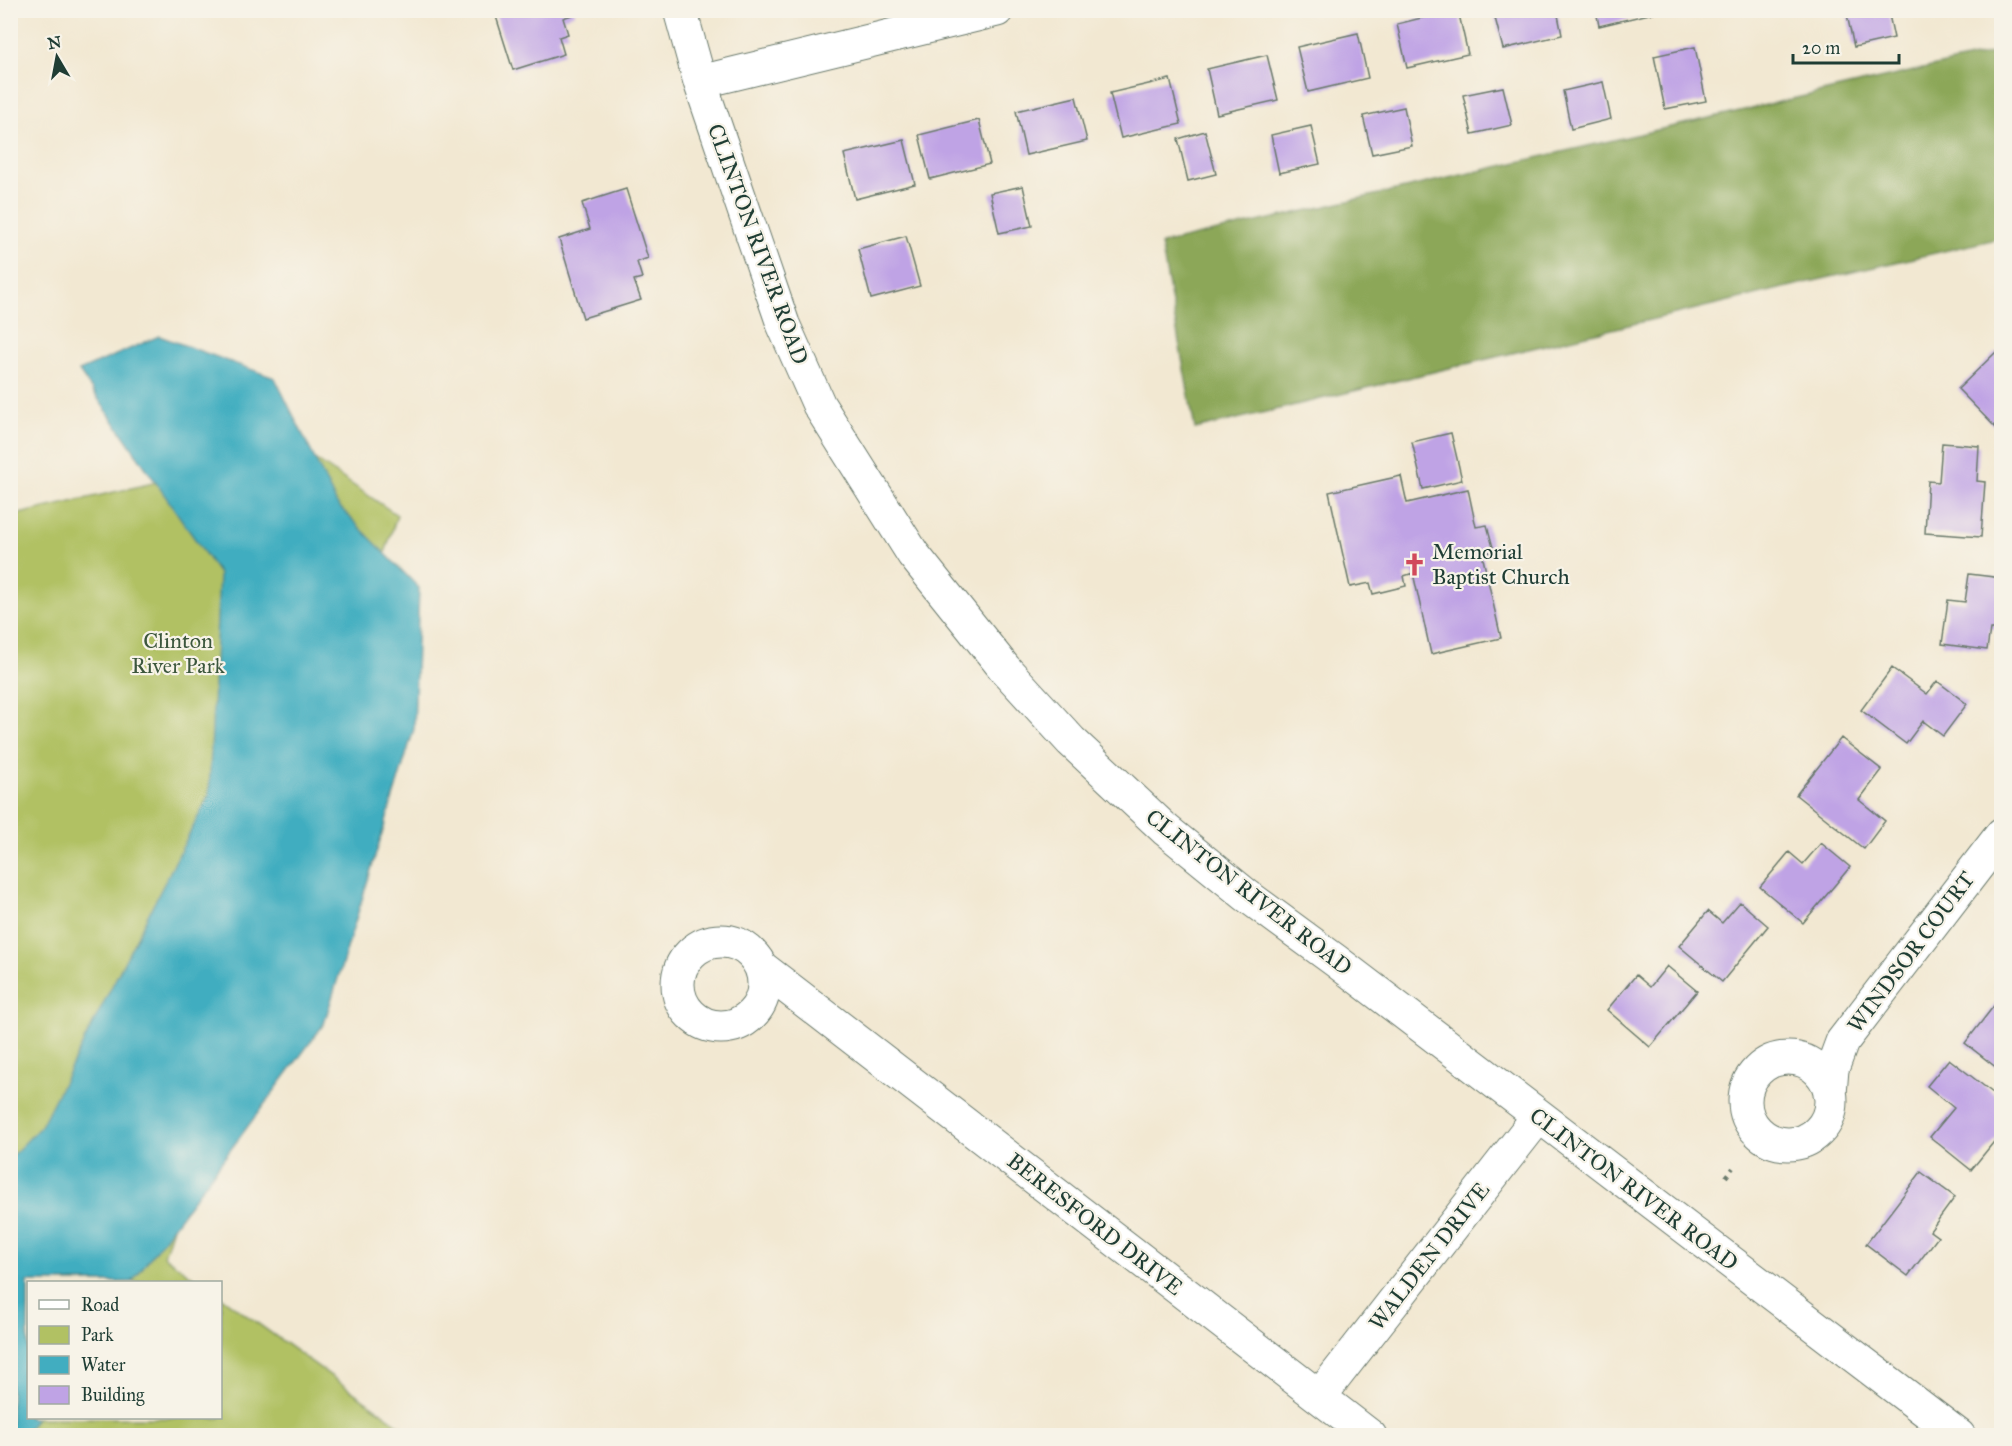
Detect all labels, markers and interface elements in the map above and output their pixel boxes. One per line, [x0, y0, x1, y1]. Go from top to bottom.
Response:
north arrow [27, 27, 87, 87]
scale bar [1793, 27, 1900, 65]
text: N [46, 32, 63, 53]
text: 20 m [1802, 37, 1840, 59]
street label: CLINTON RIVER ROAD [702, 120, 814, 368]
place label: Memorial Baptist Church [1432, 538, 1570, 590]
church icon: Memorial Baptist Church [1401, 551, 1427, 577]
park label: Clinton River Park [131, 627, 226, 679]
street label: CLINTON RIVER ROAD [1141, 803, 1357, 981]
street label: WINDSOR COURT [1842, 866, 1980, 1038]
street label: CLINTON RIVER ROAD [1524, 1102, 1744, 1276]
street label: BERESFORD DRIVE [1002, 1147, 1188, 1301]
street label: WALDEN DRIVE [1363, 1176, 1495, 1335]
legend [27, 1281, 222, 1419]
text: Road [81, 1294, 119, 1316]
text: Park [81, 1324, 114, 1346]
text: Water [81, 1354, 126, 1376]
text: Building [81, 1384, 145, 1407]

